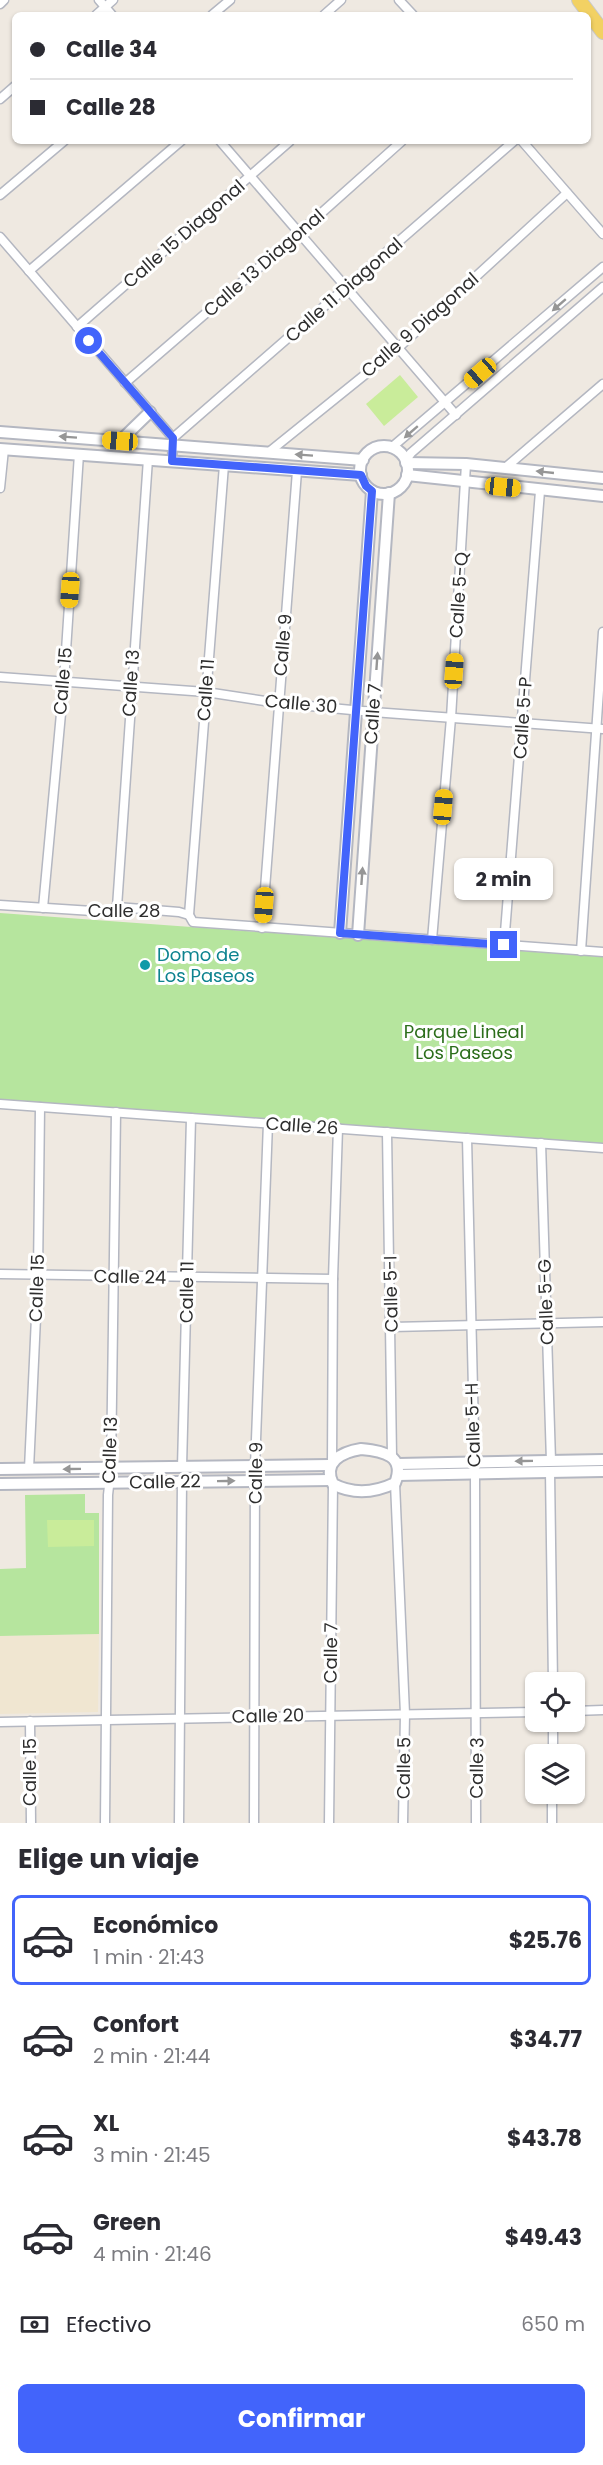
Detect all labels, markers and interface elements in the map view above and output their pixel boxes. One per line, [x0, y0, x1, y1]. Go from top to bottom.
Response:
text: Calle 34 [66, 34, 157, 65]
text: Calle 28 [66, 92, 156, 123]
street label: Calle 15 Diagonal [117, 174, 250, 294]
street label: Calle 13 Diagonal [198, 203, 330, 322]
street label: Calle 11 Diagonal [279, 232, 408, 348]
street label: Calle 9 Diagonal [356, 267, 484, 383]
one-way arrow [552, 298, 567, 311]
route start [75, 327, 102, 354]
car [461, 354, 499, 392]
one-way arrow [403, 426, 419, 439]
car [101, 431, 139, 451]
one-way arrow [59, 432, 78, 442]
one-way arrow [295, 450, 314, 460]
one-way arrow [535, 467, 554, 477]
car [484, 476, 522, 498]
street label: Calle 5-Q [443, 551, 474, 639]
car [60, 571, 80, 609]
street label: Calle 9 [267, 613, 298, 677]
street label: Calle 15 [47, 646, 78, 716]
street label: Calle 13 [116, 649, 145, 717]
one-way arrow [372, 651, 382, 670]
car [444, 652, 464, 690]
street label: Calle 11 [191, 658, 220, 722]
street label: Calle 5-P [507, 676, 538, 760]
street label: Calle 7 [358, 683, 387, 745]
street label: Calle 30 [264, 688, 338, 719]
car [432, 788, 454, 826]
callout: 2 min [454, 858, 554, 900]
text: 2 min [475, 865, 532, 893]
one-way arrow [357, 867, 367, 886]
car [254, 886, 274, 924]
street label: Calle 28 [88, 898, 160, 923]
route end [490, 931, 517, 958]
place label: Domo de Los Paseos [157, 942, 255, 988]
marker: Domo de Los Paseos [138, 958, 152, 972]
park label: Parque Lineal Los Paseos [404, 1019, 524, 1065]
street label: Calle 26 [265, 1110, 339, 1141]
street label: Calle 15 [23, 1254, 50, 1322]
street label: Calle 5-I [377, 1256, 404, 1332]
street label: Calle 5-G [532, 1259, 559, 1345]
street label: Calle 11 [173, 1261, 200, 1323]
street label: Calle 24 [94, 1263, 167, 1290]
street label: Calle 5-H [459, 1382, 486, 1468]
street label: Calle 13 [96, 1416, 123, 1484]
street label: Calle 9 [242, 1442, 269, 1504]
one-way arrow [514, 1456, 533, 1466]
one-way arrow [62, 1464, 81, 1473]
street label: Calle 22 [129, 1468, 201, 1495]
one-way arrow [217, 1476, 236, 1486]
street label: Calle 7 [317, 1622, 344, 1684]
map controls [525, 1672, 585, 1804]
button: locate [525, 1672, 585, 1732]
street label: Calle 20 [232, 1702, 304, 1729]
street label: Calle 5 [390, 1737, 417, 1799]
street label: Calle 3 [463, 1737, 490, 1799]
street label: Calle 15 [17, 1738, 42, 1806]
button: layers [525, 1744, 585, 1804]
text: Elige un viaje [18, 1840, 199, 1877]
text: Económico [93, 1910, 218, 1941]
icon: car [21, 1913, 75, 1967]
text: $25.76 [509, 1925, 582, 1956]
text: 1 min · 21:43 [93, 1943, 205, 1971]
text: Confort [93, 2009, 179, 2040]
icon: car [21, 2012, 75, 2066]
text: $34.77 [510, 2024, 582, 2055]
text: 2 min · 21:44 [93, 2042, 210, 2070]
text: XL [93, 2108, 119, 2139]
icon: car [21, 2111, 75, 2165]
text: $43.78 [507, 2123, 582, 2154]
text: 3 min · 21:45 [93, 2141, 211, 2169]
text: Green [93, 2207, 161, 2238]
icon: car [21, 2210, 75, 2264]
text: $49.43 [505, 2222, 582, 2253]
text: 4 min · 21:46 [93, 2240, 212, 2268]
icon: cash [18, 2308, 51, 2341]
text: Efectivo [66, 2309, 151, 2340]
text: 650 m [521, 2310, 585, 2338]
button: Confirmar [18, 2384, 585, 2453]

